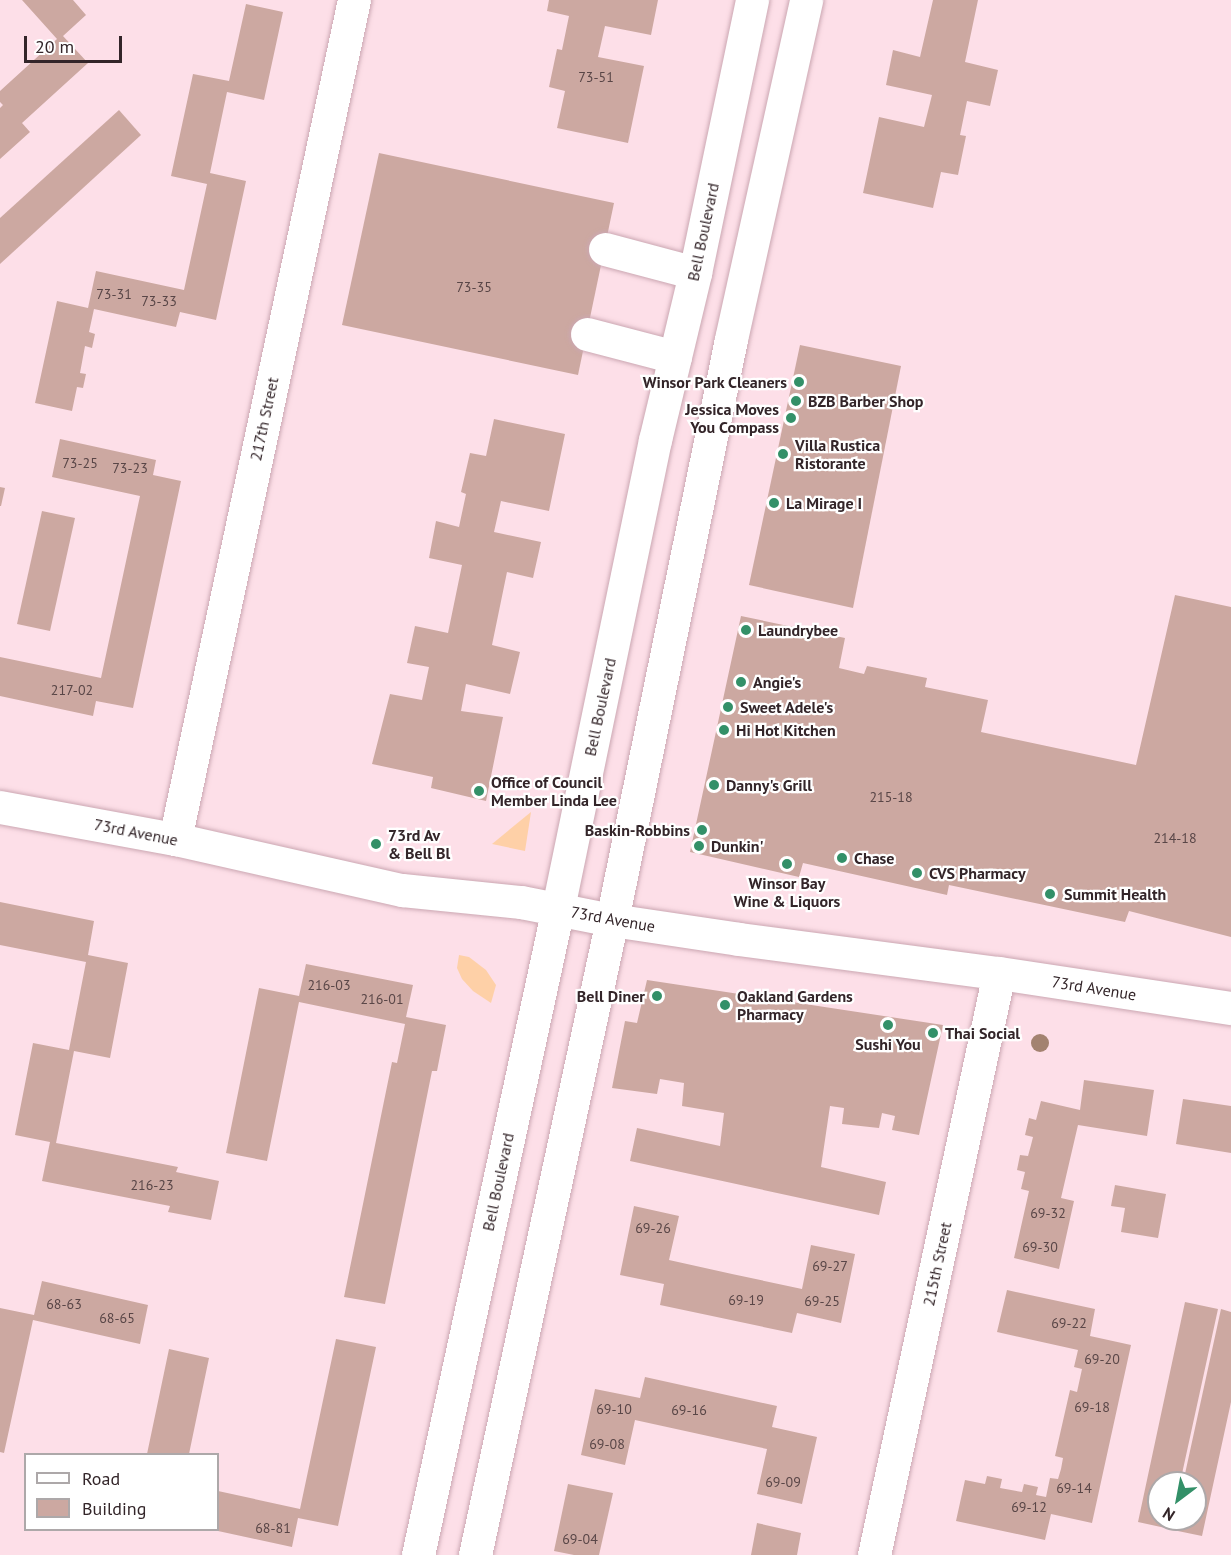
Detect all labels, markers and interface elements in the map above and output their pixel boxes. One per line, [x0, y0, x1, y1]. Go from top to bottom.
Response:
scale bar [27, 24, 124, 62]
text: 20 m [35, 35, 74, 58]
house number: 73-51 [578, 69, 614, 85]
street label: Bell Boulevard [683, 181, 723, 283]
house number: 73-35 [456, 279, 492, 295]
house number: 73-31 [96, 286, 132, 302]
house number: 73-33 [141, 293, 177, 309]
place label: Winsor Park Cleaners [642, 372, 787, 392]
street label: 217th Street [246, 375, 282, 463]
marker: Winsor Park Cleaners [792, 375, 806, 389]
place label: BZB Barber Shop [808, 391, 923, 411]
marker: BZB Barber Shop [789, 394, 803, 408]
place label: Jessica Moves You Compass [685, 399, 779, 437]
marker: Jessica Moves You Compass [784, 411, 798, 425]
place label: Villa Rustica Ristorante [795, 435, 880, 473]
marker: Villa Rustica Ristorante [776, 447, 790, 461]
house number: 73-25 [62, 455, 98, 471]
house number: 73-23 [112, 460, 148, 476]
place label: La Mirage I [786, 493, 862, 513]
marker: La Mirage I [767, 496, 781, 510]
place label: Laundrybee [758, 620, 838, 640]
marker: Laundrybee [739, 623, 753, 637]
street label: Bell Boulevard [580, 656, 620, 758]
place label: Angie's [753, 672, 801, 692]
marker: Angie's [734, 675, 748, 689]
house number: 217-02 [51, 682, 93, 698]
place label: Sweet Adele's [740, 697, 834, 717]
marker: Sweet Adele's [721, 700, 735, 714]
place label: Hi Hot Kitchen [736, 720, 836, 740]
marker: Hi Hot Kitchen [717, 723, 731, 737]
place label: Office of Council Member Linda Lee [491, 772, 617, 810]
place label: Danny's Grill [726, 775, 812, 795]
marker: Danny's Grill [707, 778, 721, 792]
marker: Office of Council Member Linda Lee [472, 784, 486, 798]
house number: 215-18 [869, 789, 913, 805]
street label: 73rd Avenue [92, 814, 180, 850]
place label: Baskin-Robbins [585, 820, 690, 840]
marker: Baskin-Robbins [695, 823, 709, 837]
place label: 73rd Av & Bell Bl [388, 825, 450, 863]
house number: 214-18 [1153, 830, 1197, 846]
place label: Dunkin' [711, 836, 764, 856]
marker: 73rd Av & Bell Bl [369, 837, 383, 851]
marker: Dunkin' [692, 839, 706, 853]
place label: Chase [854, 848, 894, 868]
marker: Chase [835, 851, 849, 865]
marker: Winsor Bay Wine & Liquors [780, 857, 794, 871]
place label: CVS Pharmacy [929, 863, 1026, 883]
marker: CVS Pharmacy [910, 866, 924, 880]
place label: Winsor Bay Wine & Liquors [734, 873, 840, 911]
place label: Summit Health [1064, 884, 1166, 904]
marker: Summit Health [1041, 885, 1059, 903]
street label: 73rd Avenue [569, 902, 657, 936]
street label: 73rd Avenue [1050, 972, 1138, 1004]
house number: 216-03 [307, 977, 351, 993]
place label: Bell Diner [577, 986, 645, 1006]
place label: Oakland Gardens Pharmacy [737, 986, 853, 1024]
marker: Bell Diner [650, 989, 664, 1003]
house number: 216-01 [360, 991, 404, 1007]
marker: Oakland Gardens Pharmacy [718, 998, 732, 1012]
marker: Sushi You [881, 1018, 895, 1032]
place label: Thai Social [945, 1023, 1020, 1043]
marker: Thai Social [926, 1026, 940, 1040]
place label: Sushi You [855, 1034, 921, 1054]
street label: Bell Boulevard [478, 1131, 518, 1233]
house number: 216-23 [130, 1177, 174, 1193]
house number: 69-32 [1030, 1205, 1066, 1221]
house number: 69-26 [635, 1220, 671, 1236]
street label: 215th Street [919, 1220, 955, 1308]
house number: 69-30 [1022, 1239, 1058, 1255]
house number: 69-27 [812, 1258, 848, 1274]
house number: 69-19 [728, 1292, 764, 1308]
house number: 69-25 [804, 1293, 840, 1309]
house number: 68-63 [46, 1296, 82, 1312]
house number: 68-65 [99, 1310, 135, 1326]
house number: 69-22 [1051, 1315, 1087, 1331]
house number: 69-20 [1084, 1351, 1120, 1367]
house number: 69-18 [1074, 1399, 1110, 1415]
house number: 69-10 [596, 1401, 632, 1417]
house number: 69-16 [671, 1402, 707, 1418]
house number: 69-08 [589, 1436, 625, 1452]
legend [24, 1453, 219, 1531]
text: Road [82, 1467, 120, 1490]
north arrow [1147, 1471, 1207, 1531]
house number: 69-09 [765, 1474, 801, 1490]
house number: 69-14 [1056, 1480, 1092, 1496]
text: Building [82, 1497, 146, 1520]
house number: 69-12 [1011, 1499, 1047, 1515]
text: N [1159, 1503, 1178, 1526]
house number: 68-81 [255, 1520, 291, 1536]
house number: 69-04 [562, 1531, 598, 1547]

